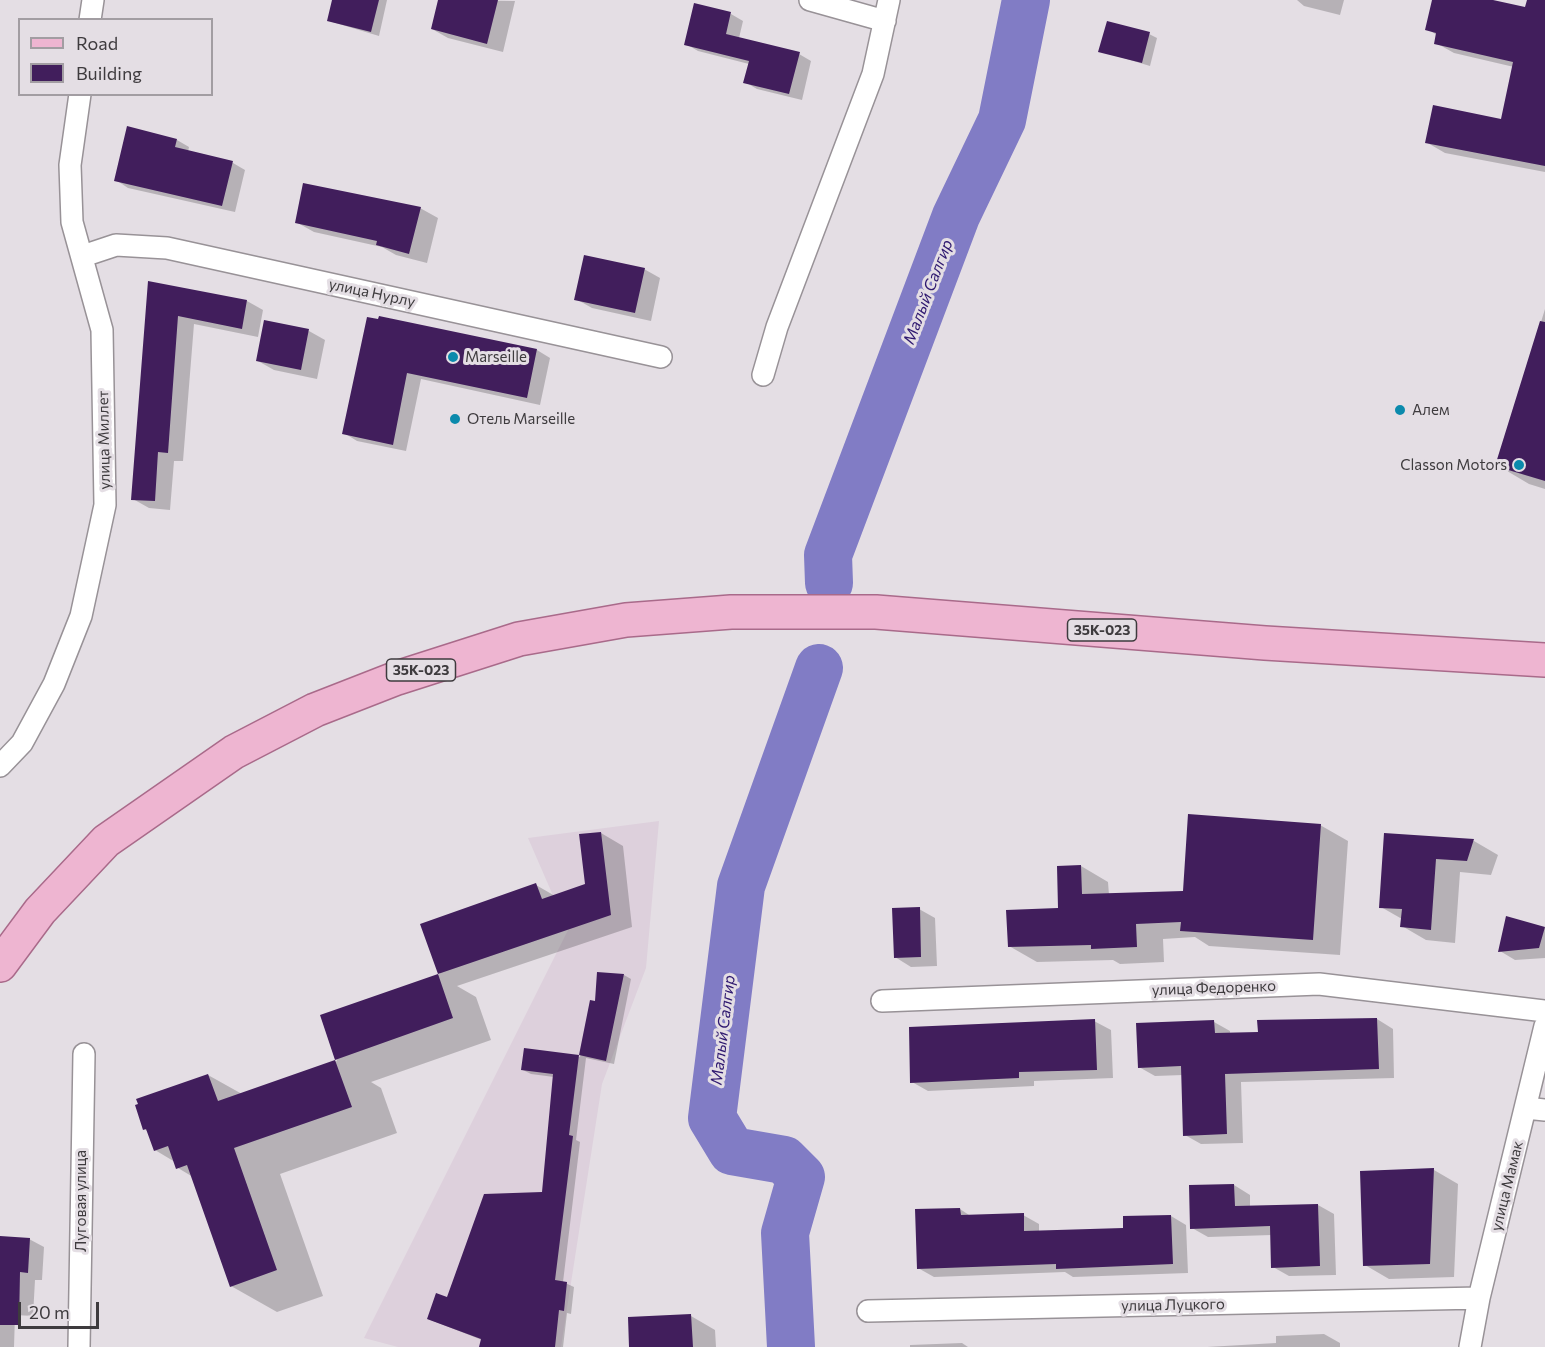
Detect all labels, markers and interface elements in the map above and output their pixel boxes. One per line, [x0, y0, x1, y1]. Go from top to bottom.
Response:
legend [18, 18, 213, 96]
text: Road [76, 32, 118, 54]
text: Building [76, 62, 142, 84]
water label: Малый Салгир [899, 237, 957, 347]
street label: улица Нурлу [327, 275, 417, 311]
place label: Marseille [465, 348, 527, 366]
marker: Marseille [446, 350, 460, 364]
street label: улица Миллет [94, 390, 114, 490]
place label: Алем [1412, 401, 1450, 419]
marker: Алем [1393, 403, 1407, 417]
place label: Отель Marseille [467, 410, 575, 428]
marker: Отель Marseille [448, 412, 462, 426]
place label: Classon Motors [1400, 456, 1507, 474]
marker: Classon Motors [1512, 458, 1526, 472]
road number: 35К-023 [1068, 619, 1136, 641]
road number: 35К-023 [386, 659, 456, 681]
water label: Малый Салгир [707, 974, 739, 1086]
street label: улица Федоренко [1152, 977, 1276, 999]
street label: улица Мамак [1487, 1139, 1527, 1233]
street label: Луговая улица [72, 1150, 90, 1252]
scale bar [21, 1290, 102, 1328]
street label: улица Луцкого [1121, 1295, 1225, 1315]
text: 20 m [29, 1301, 70, 1323]

